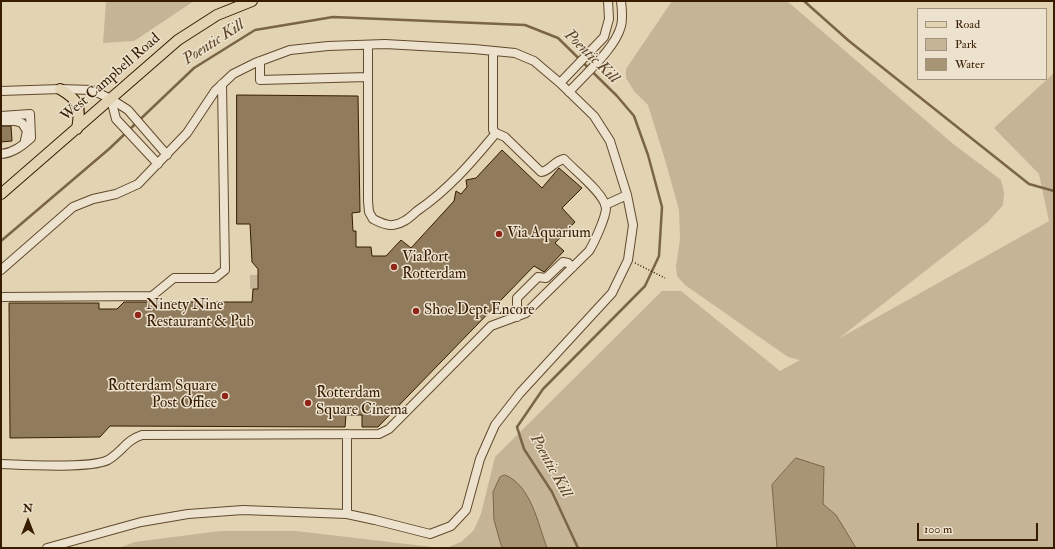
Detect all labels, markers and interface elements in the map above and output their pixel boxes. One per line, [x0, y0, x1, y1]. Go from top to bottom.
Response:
legend [917, 8, 1047, 80]
water label: Poentic Kill [180, 16, 248, 70]
text: Road [955, 17, 980, 32]
water label: Poentic Kill [559, 26, 623, 88]
street label: West Campbell Road [58, 30, 164, 126]
text: Park [955, 37, 977, 52]
text: Water [955, 57, 984, 72]
place label: Via Aquarium [507, 225, 591, 243]
marker: Via Aquarium [494, 229, 504, 239]
place label: ViaPort Rotterdam [402, 249, 466, 284]
marker: ViaPort Rotterdam [389, 262, 399, 272]
place label: Ninety Nine Restaurant & Pub [146, 297, 254, 332]
place label: Shoe Dept Encore [424, 302, 534, 320]
marker: Shoe Dept Encore [411, 306, 421, 316]
marker: Ninety Nine Restaurant & Pub [133, 310, 143, 320]
place label: Rotterdam Square Post Office [107, 378, 217, 413]
place label: Rotterdam Square Cinema [316, 385, 408, 420]
marker: Rotterdam Square Post Office [220, 391, 230, 401]
marker: Rotterdam Square Cinema [303, 398, 313, 408]
water label: Poentic Kill [525, 431, 575, 501]
north arrow [8, 501, 48, 541]
text: N [23, 502, 33, 515]
scale bar [919, 515, 1040, 541]
text: 100 m [924, 522, 952, 537]

